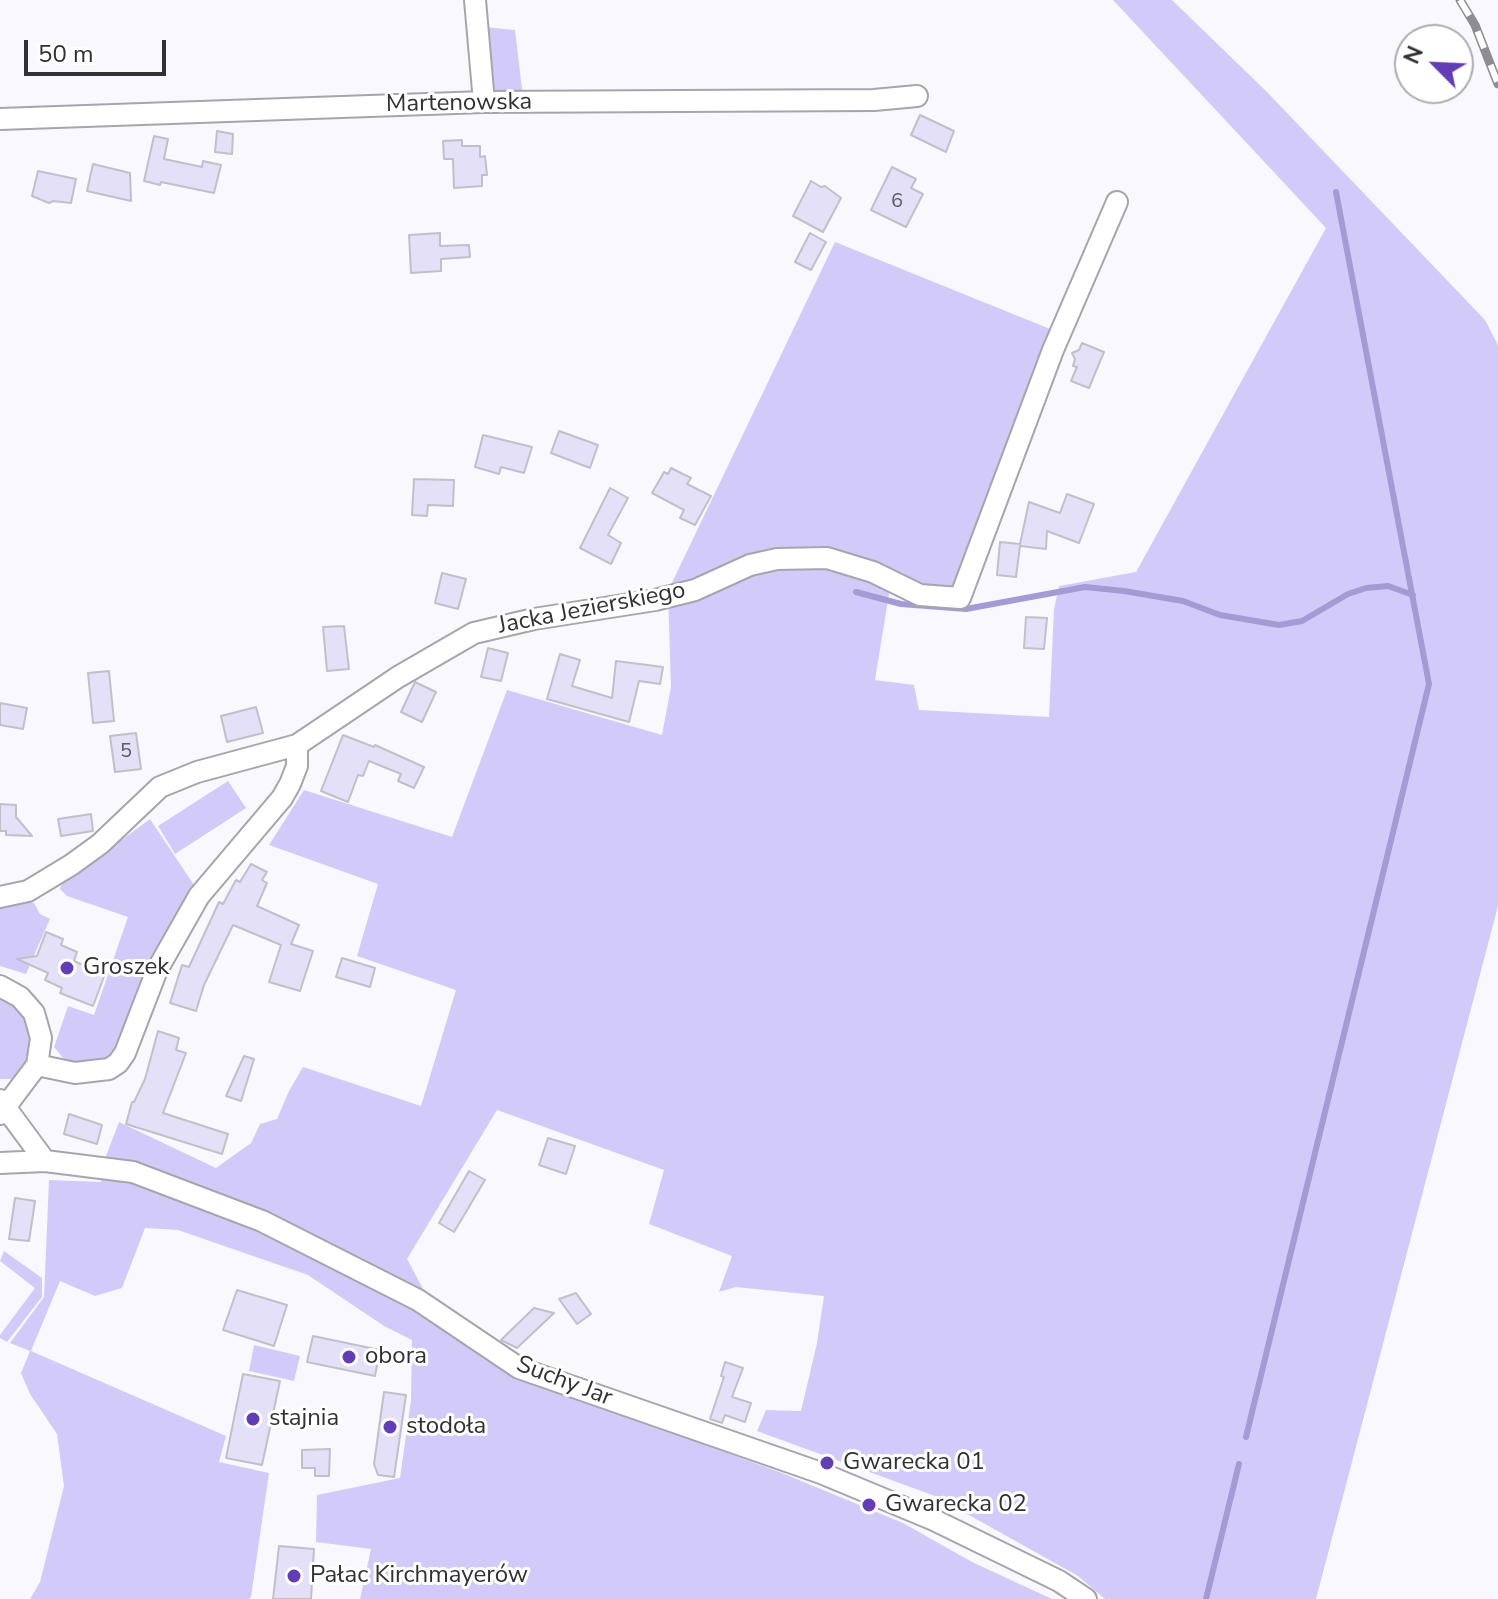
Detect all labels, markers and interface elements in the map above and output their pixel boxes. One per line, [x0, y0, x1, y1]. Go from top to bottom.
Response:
scale bar [28, 24, 170, 74]
north arrow [1394, 24, 1474, 104]
text: 50 m [38, 38, 94, 70]
text: N [1397, 41, 1431, 69]
street label: Martenowska [386, 88, 532, 120]
house number: 6 [891, 190, 903, 214]
street label: Jacka Jezierskiego [496, 577, 688, 641]
house number: 5 [120, 740, 132, 764]
place label: Groszek [83, 954, 169, 982]
marker: Groszek [58, 959, 76, 977]
place label: obora [365, 1343, 427, 1371]
marker: obora [340, 1348, 358, 1366]
street label: Suchy Jar [512, 1351, 616, 1413]
place label: stajnia [269, 1405, 339, 1433]
marker: stajnia [244, 1410, 262, 1428]
place label: stodoła [406, 1413, 486, 1441]
marker: stodoła [381, 1418, 399, 1436]
place label: Gwarecka 01 [843, 1449, 985, 1477]
marker: Gwarecka 01 [818, 1454, 836, 1472]
place label: Gwarecka 02 [885, 1491, 1027, 1519]
marker: Gwarecka 02 [860, 1496, 878, 1514]
place label: Pałac Kirchmayerów [310, 1562, 528, 1590]
marker: Pałac Kirchmayerów [285, 1567, 303, 1585]

